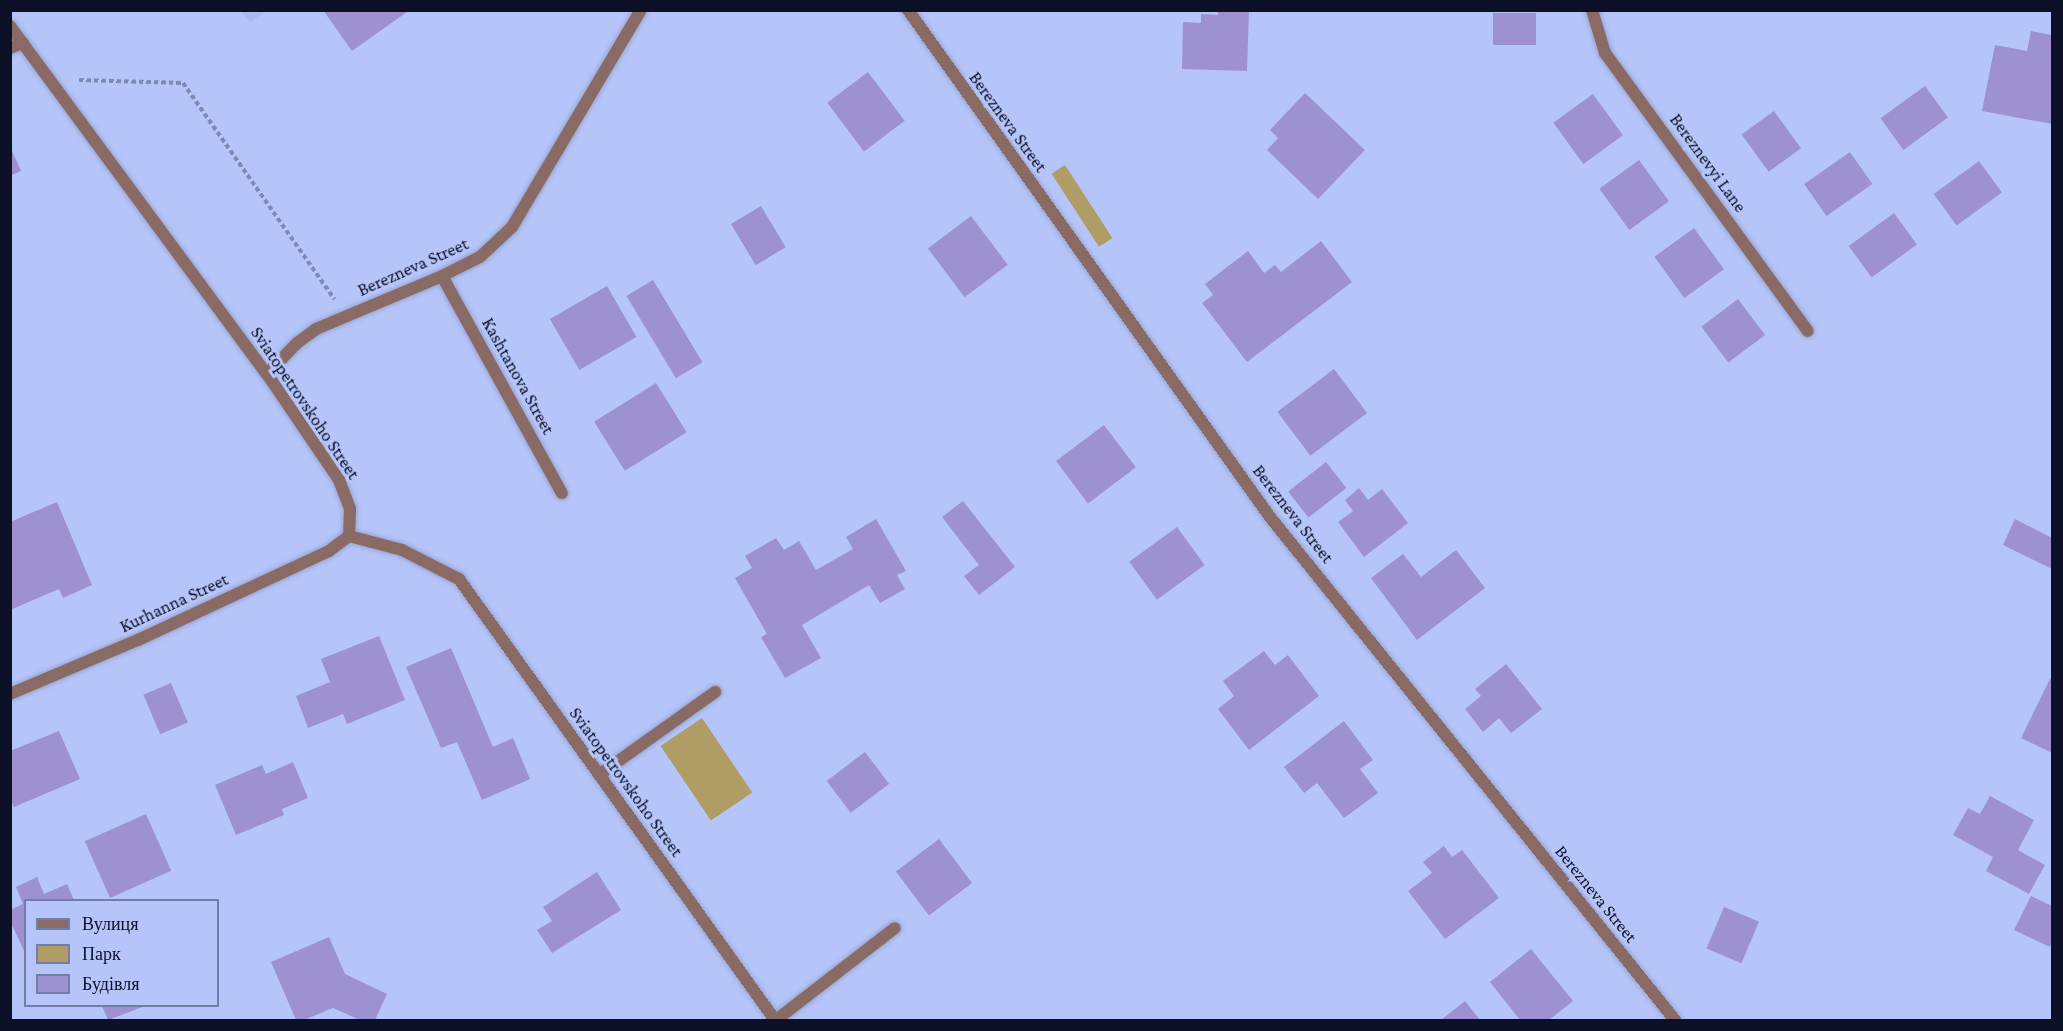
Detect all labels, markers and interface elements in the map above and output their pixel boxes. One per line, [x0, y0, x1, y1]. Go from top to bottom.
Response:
street label: Berezneva Street [964, 68, 1052, 176]
street label: Bereznevyi Lane [1665, 109, 1751, 217]
street label: Berezneva Street [354, 233, 472, 301]
street label: Kashtanova Street [477, 314, 559, 438]
street label: Sviatopetrovskoho Street [246, 323, 364, 483]
street label: Berezneva Street [1248, 461, 1338, 567]
street label: Kurhanna Street [116, 568, 232, 638]
street label: Sviatopetrovskoho Street [565, 703, 687, 861]
street label: Berezneva Street [1550, 841, 1642, 947]
legend [24, 899, 219, 1007]
text: Вулиця [82, 914, 139, 934]
text: Парк [82, 944, 121, 964]
text: Будівля [82, 974, 139, 994]

